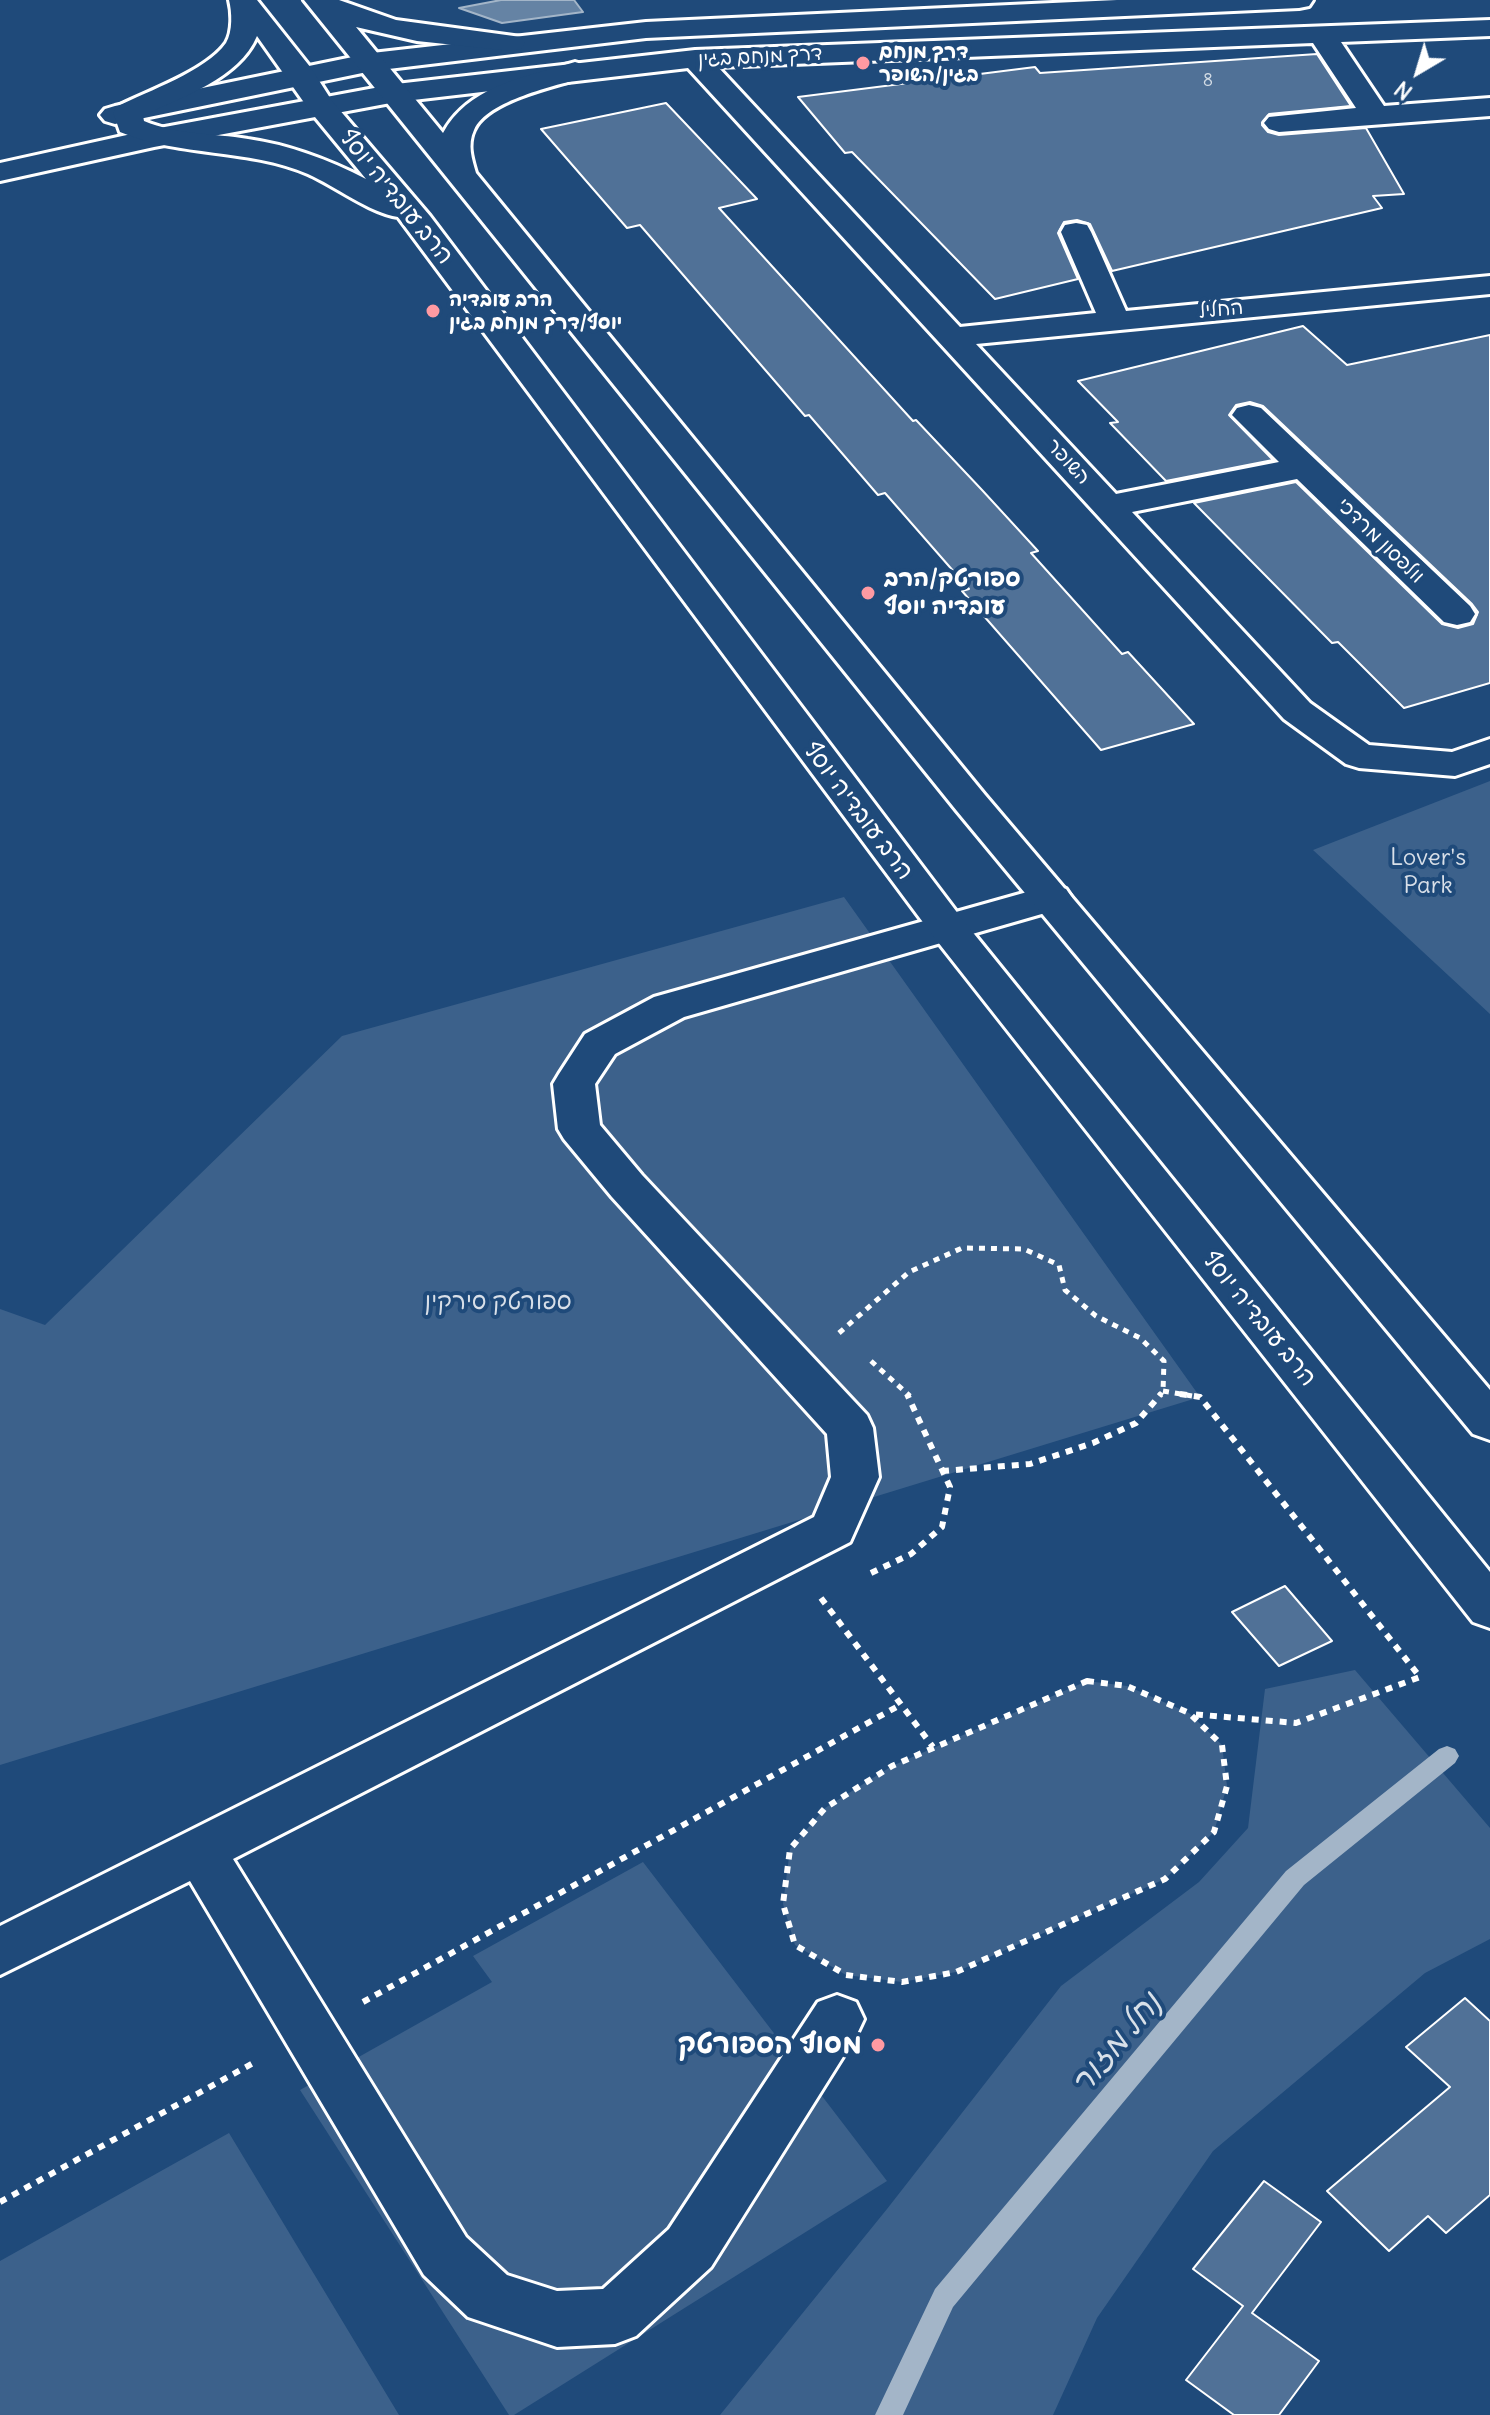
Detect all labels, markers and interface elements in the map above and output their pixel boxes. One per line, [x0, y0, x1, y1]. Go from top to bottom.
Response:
north arrow [1378, 32, 1458, 112]
place label: דרך מנחם בגין/השופר [879, 40, 979, 87]
street label: דרך מנחם בגין [697, 42, 823, 72]
marker: דרך מנחם בגין/השופר [854, 54, 872, 72]
house number: 8 [1203, 70, 1213, 92]
text: N [1389, 75, 1418, 107]
street label: הרב עובדיה יוסף [333, 124, 459, 270]
place label: הרב עובדיה יוסף/דרך מנחם בגין [449, 288, 622, 335]
street label: החליל [1198, 296, 1244, 324]
marker: הרב עובדיה יוסף/דרך מנחם בגין [424, 302, 442, 320]
street label: השופר [1041, 434, 1095, 490]
street label: וולפסון מרדכי [1331, 493, 1429, 589]
place label: ספורטק/הרב עובדיה יוסף [884, 565, 1021, 621]
marker: ספורטק/הרב עובדיה יוסף [859, 584, 877, 602]
street label: הרב עובדיה יוסף [797, 736, 919, 886]
park label: Lover's Park [1390, 844, 1466, 900]
street label: הרב עובדיה יוסף [1196, 1246, 1322, 1392]
park label: ספורטק סירקין [424, 1288, 572, 1316]
water label: נחל מזור [1064, 1986, 1170, 2102]
place label: מסוף הספורטק [678, 2028, 862, 2062]
marker: מסוף הספורטק [869, 2036, 887, 2054]

